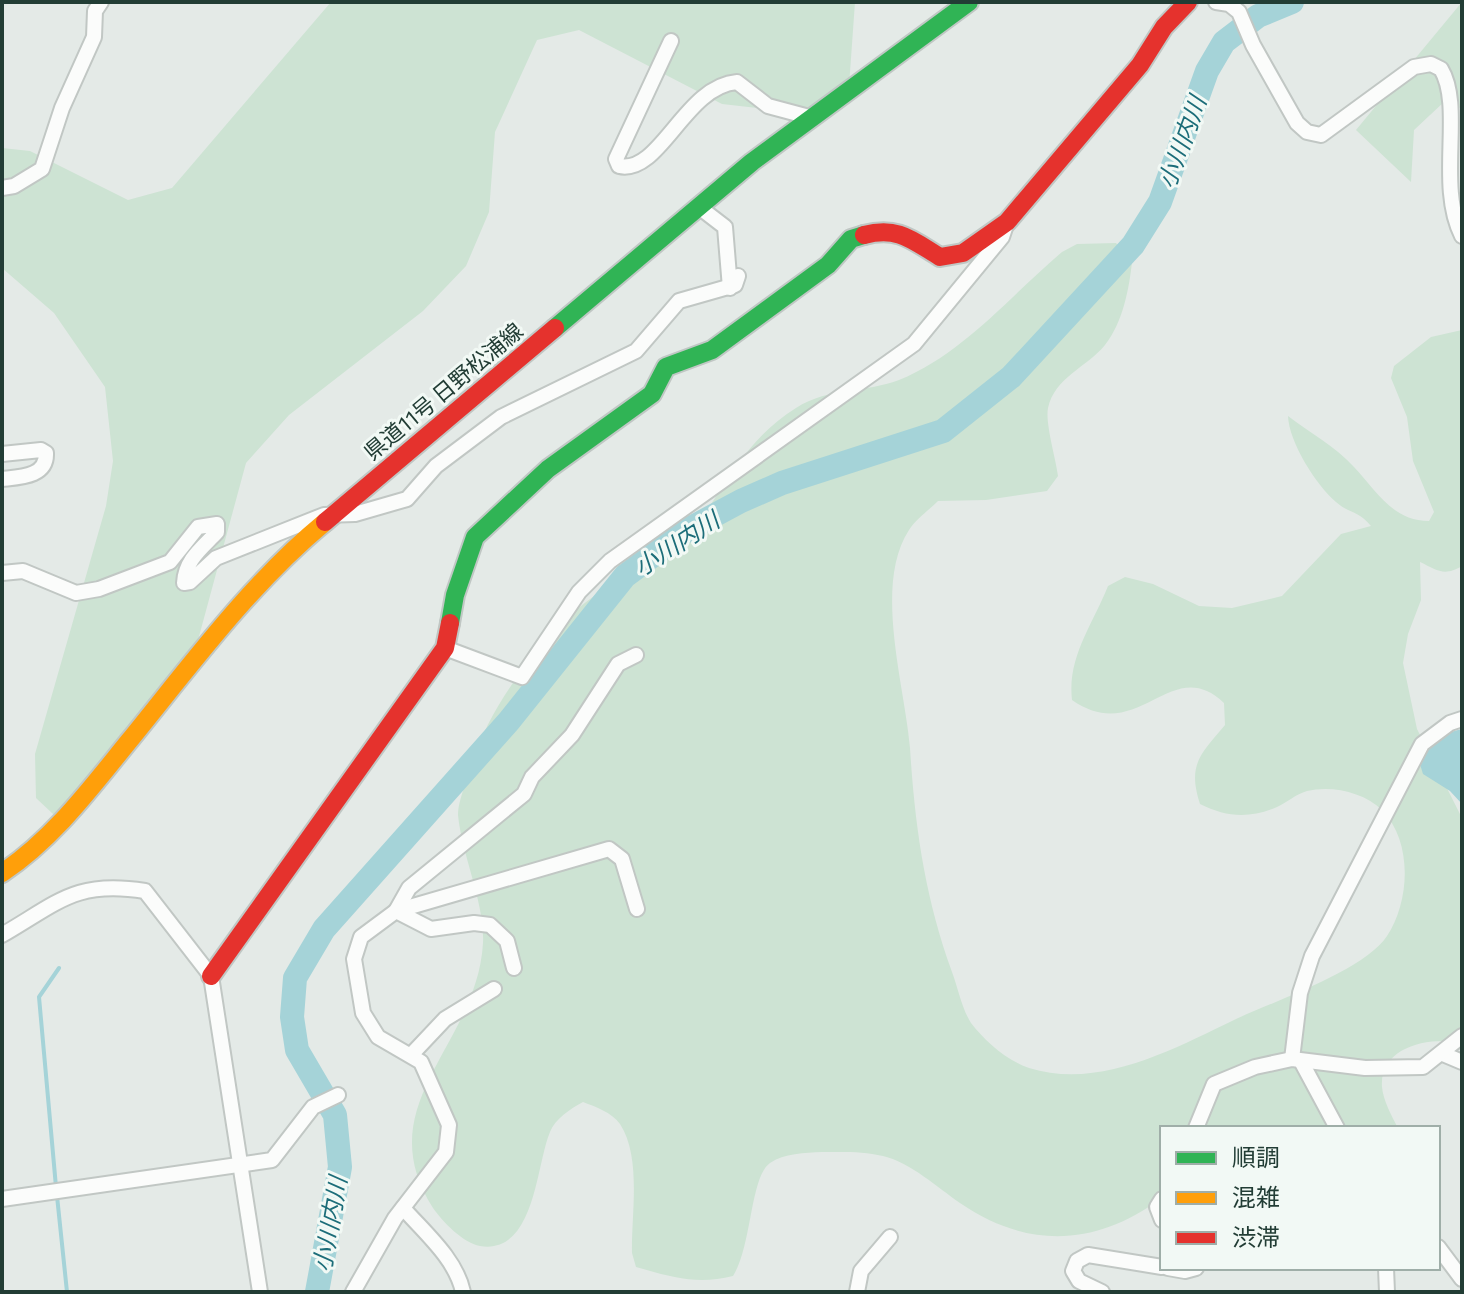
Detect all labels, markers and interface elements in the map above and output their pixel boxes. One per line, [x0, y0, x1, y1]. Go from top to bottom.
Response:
water label: 小川内川 [1151, 89, 1212, 192]
street label: 県道11号 日野松浦線 [358, 317, 528, 465]
water label: 小川内川 [628, 503, 727, 581]
legend [1160, 1126, 1440, 1270]
text: 順調 [1232, 1142, 1280, 1171]
water label: 小川内川 [306, 1171, 352, 1274]
text: 混雑 [1232, 1182, 1280, 1211]
text: 渋滞 [1232, 1222, 1280, 1251]

